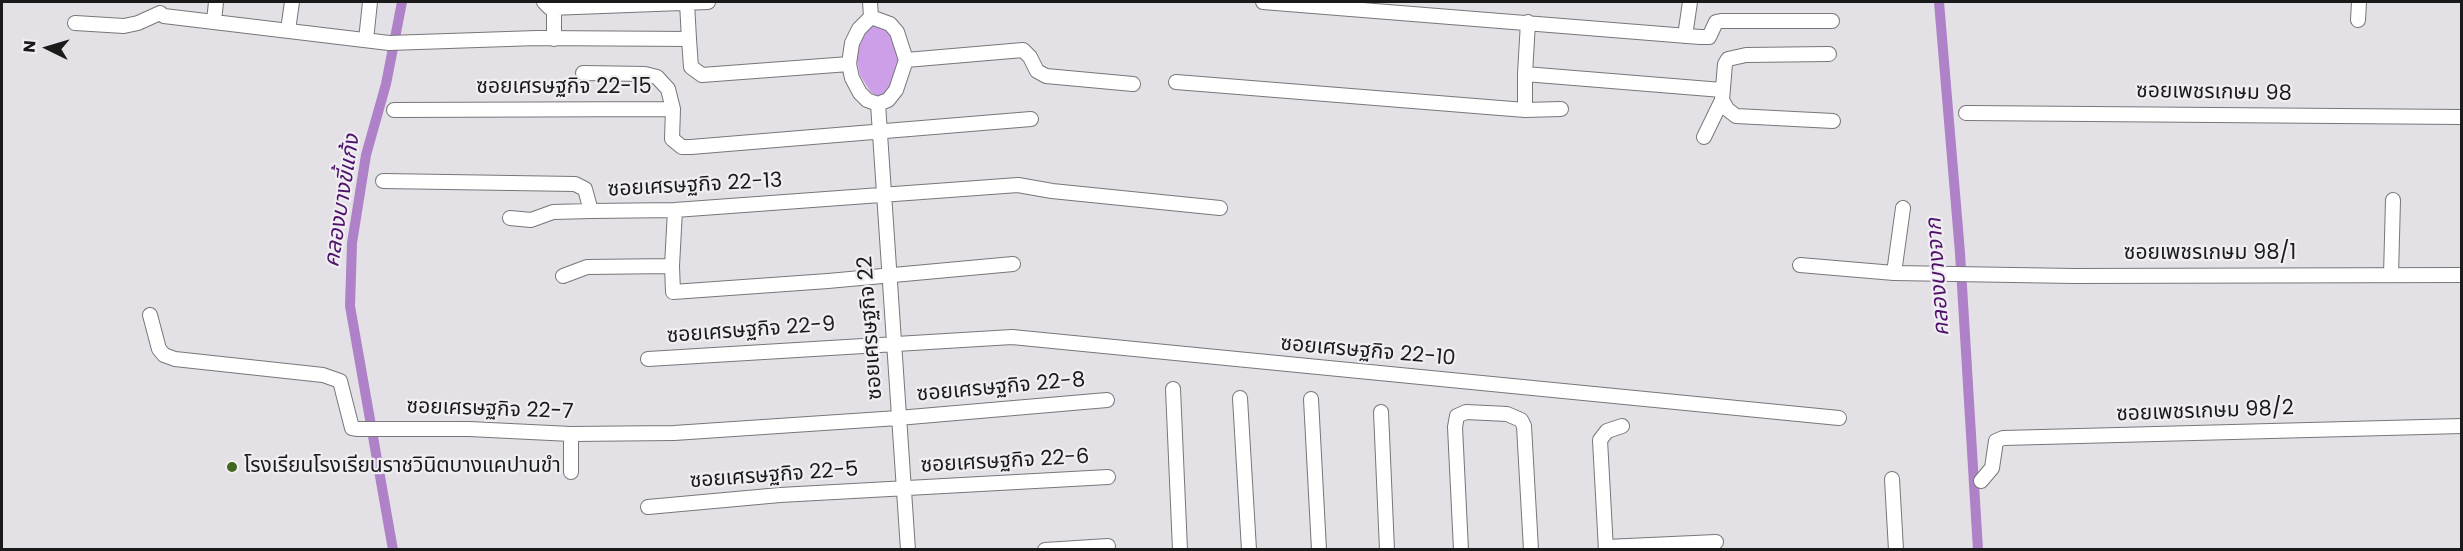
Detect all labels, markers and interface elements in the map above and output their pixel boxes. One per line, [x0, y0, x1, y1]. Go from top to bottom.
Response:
north arrow [18, 18, 78, 78]
text: N [18, 39, 42, 53]
street label: ซอยเศรษฐกิจ 22-15 [476, 75, 652, 101]
street label: ซอยเพชรเกษม 98 [2136, 79, 2292, 107]
water label: คลองบางขี้แก้ง [319, 133, 367, 269]
street label: ซอยเศรษฐกิจ 22-13 [607, 169, 783, 203]
water label: คลองบางจาก [1922, 217, 1956, 337]
street label: ซอยเพชรเกษม 98/1 [2124, 241, 2296, 267]
street label: ซอยเศรษฐกิจ 22 [853, 255, 889, 401]
street label: ซอยเศรษฐกิจ 22-9 [666, 313, 836, 349]
street label: ซอยเศรษฐกิจ 22-10 [1279, 332, 1457, 372]
street label: ซอยเศรษฐกิจ 22-8 [916, 368, 1086, 408]
street label: ซอยเศรษฐกิจ 22-7 [406, 394, 574, 426]
street label: ซอยเพชรเกษม 98/2 [2116, 396, 2294, 428]
street label: ซอยเศรษฐกิจ 22-6 [920, 445, 1090, 479]
place label: โรงเรียนโรงเรียนราชวินิตบางแคปานขำ [244, 454, 561, 480]
street label: ซอยเศรษฐกิจ 22-5 [689, 458, 859, 494]
marker: โรงเรียนโรงเรียนราชวินิตบางแคปานขำ [225, 460, 239, 474]

